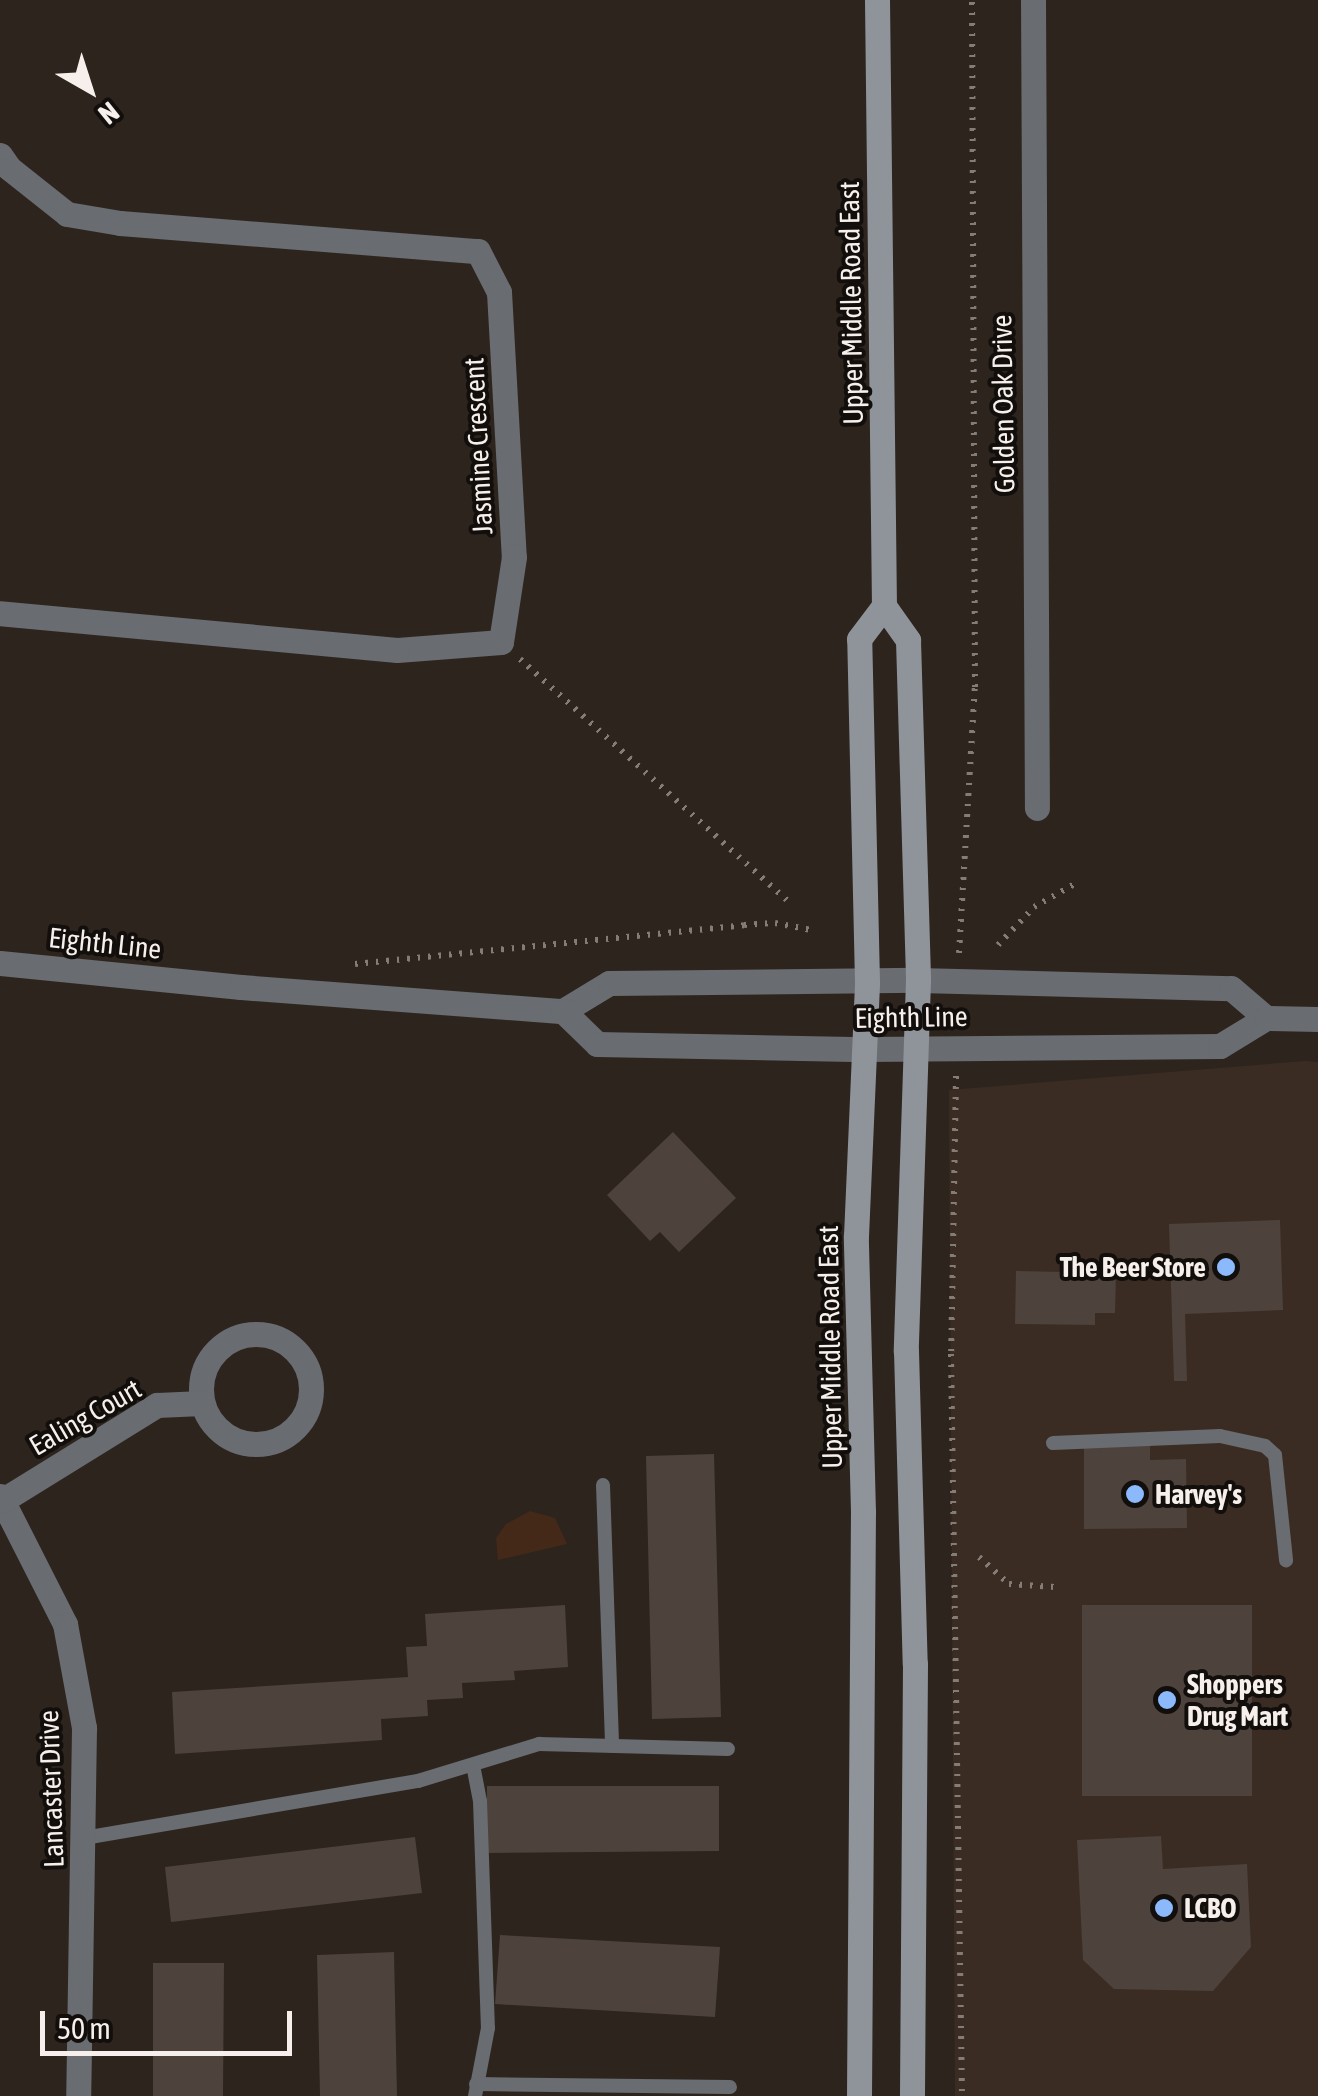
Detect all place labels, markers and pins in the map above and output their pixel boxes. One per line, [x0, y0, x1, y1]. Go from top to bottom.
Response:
place label: The Beer Store [1060, 1250, 1206, 1284]
marker: The Beer Store [1215, 1256, 1237, 1278]
place label: Harvey's [1155, 1477, 1242, 1511]
marker: Harvey's [1124, 1483, 1146, 1505]
place label: Shoppers Drug Mart [1187, 1667, 1288, 1733]
marker: Shoppers Drug Mart [1156, 1689, 1178, 1711]
place label: LCBO [1184, 1891, 1236, 1925]
marker: LCBO [1153, 1897, 1175, 1919]

